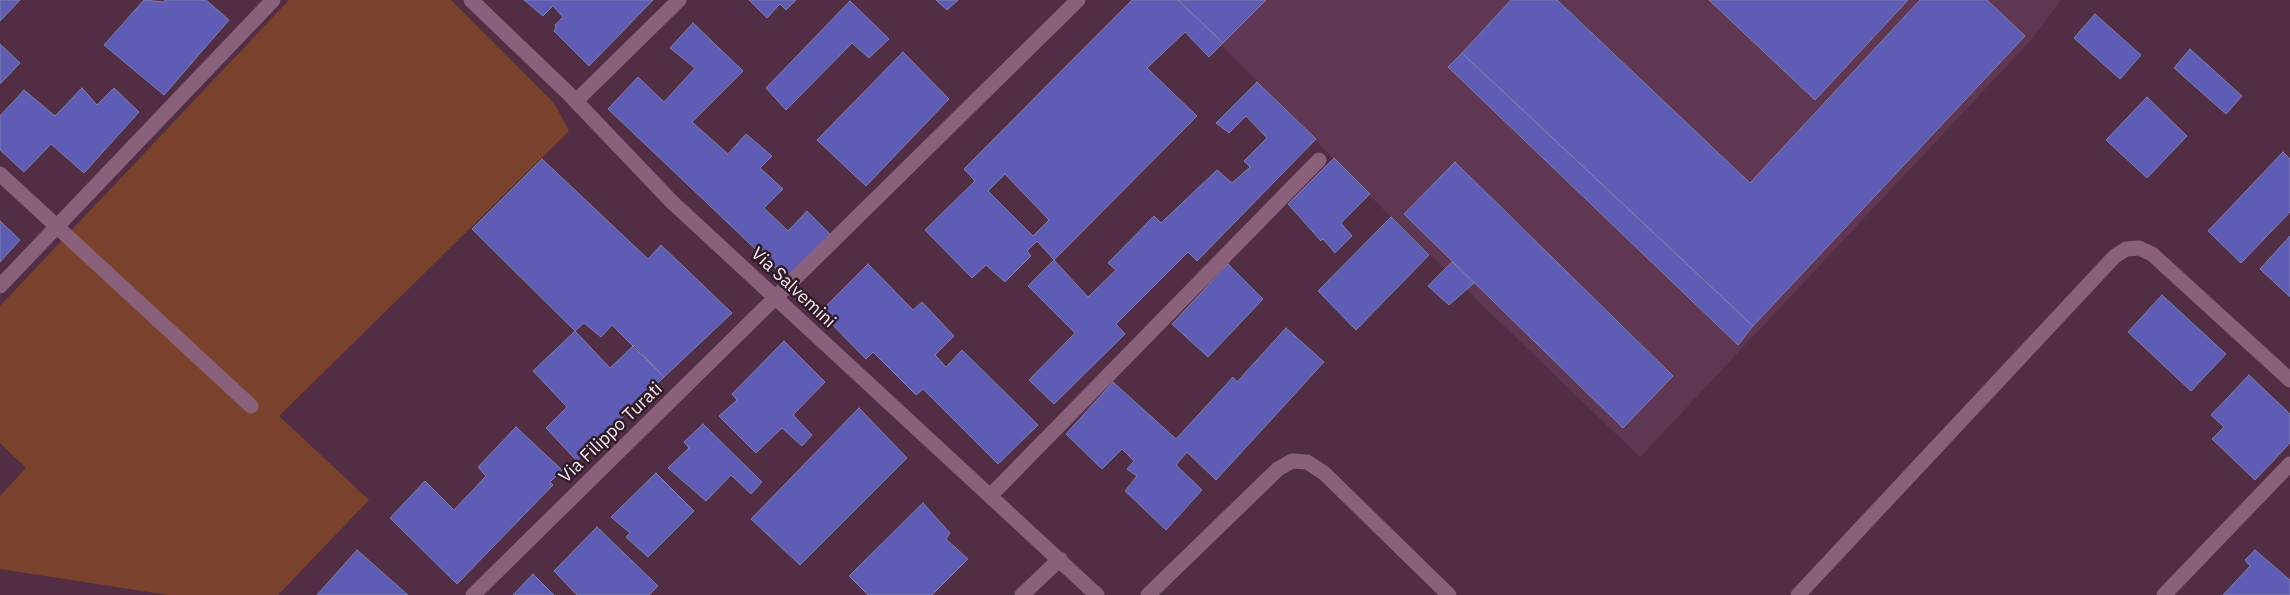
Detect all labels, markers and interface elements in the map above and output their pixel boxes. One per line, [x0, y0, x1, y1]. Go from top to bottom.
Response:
street label: Via Salvemini [746, 243, 840, 333]
street label: Via Filippo Turati [555, 378, 667, 488]

